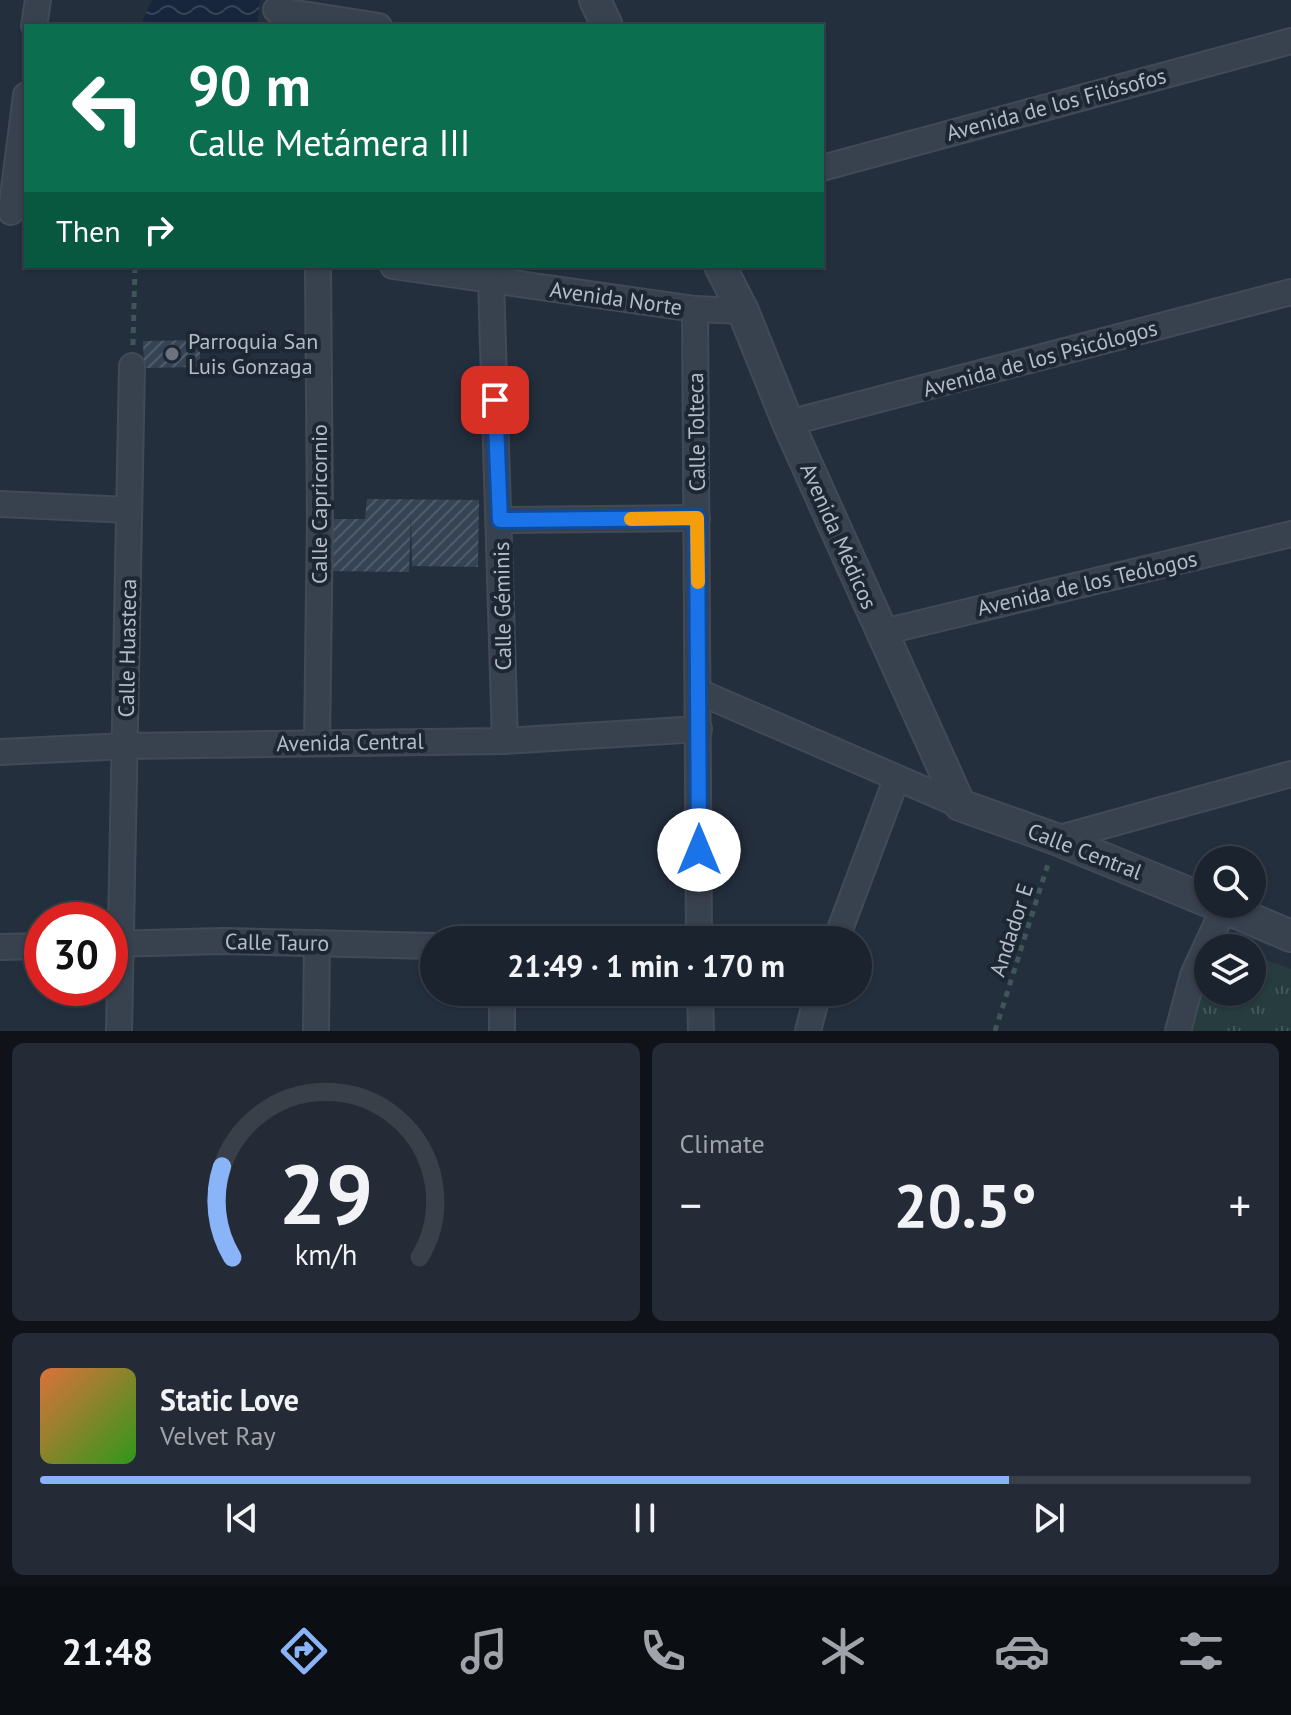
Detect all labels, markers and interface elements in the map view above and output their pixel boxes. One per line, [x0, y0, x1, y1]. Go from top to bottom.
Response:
text: 90 m [188, 49, 311, 121]
icon: left [56, 56, 160, 160]
street label: Avenida de los Filósofos [943, 61, 1169, 147]
text: Calle Metámera III [188, 119, 470, 166]
icon: right [137, 208, 181, 252]
text: Then [56, 211, 121, 250]
street label: Avenida Norte [548, 275, 684, 321]
street label: Avenida de los Psicólogos [920, 313, 1160, 403]
place label: Parroquia San Luis Gonzaga [188, 327, 318, 380]
marker: Parroquia San Luis Gonzaga [163, 345, 181, 363]
pin [461, 366, 529, 434]
street label: Calle Tolteca [681, 372, 711, 492]
icon: arrive [473, 378, 517, 422]
street label: Calle Capricornio [305, 424, 333, 584]
street label: Avenida Médicos [794, 459, 884, 613]
street label: Calle Géminis [487, 541, 517, 671]
street label: Avenida de los Teólogos [974, 544, 1200, 622]
street label: Calle Huasteca [112, 578, 142, 718]
street label: Avenida Central [276, 727, 425, 757]
position arrow [657, 808, 741, 892]
street label: Calle Central [1024, 816, 1147, 886]
map controls [1194, 846, 1266, 1006]
button: search [1194, 846, 1266, 918]
street label: Andador E [983, 880, 1039, 980]
speed limit sign: 30 [24, 902, 128, 1006]
street label: Calle Tauro [225, 927, 329, 957]
button: layers [1194, 934, 1266, 1006]
text: 21:49 · 1 min · 170 m [507, 946, 785, 985]
text: Climate [680, 1127, 765, 1160]
text: 29 [279, 1139, 373, 1247]
text: 20.5° [894, 1166, 1037, 1244]
text: − [680, 1176, 702, 1233]
text: + [1229, 1176, 1251, 1233]
text: km/h [294, 1236, 357, 1273]
text: Static Love [160, 1380, 299, 1419]
text: Velvet Ray [160, 1419, 276, 1452]
icon: previous [220, 1496, 264, 1540]
icon: pause [623, 1496, 667, 1540]
icon: next [1027, 1496, 1071, 1540]
icon: directions [276, 1623, 332, 1679]
icon: music [456, 1623, 512, 1679]
icon: phone [635, 1623, 691, 1679]
icon: climate [815, 1623, 871, 1679]
icon: car [994, 1623, 1050, 1679]
icon: filters [1173, 1623, 1229, 1679]
text: 21:48 [62, 1628, 153, 1675]

